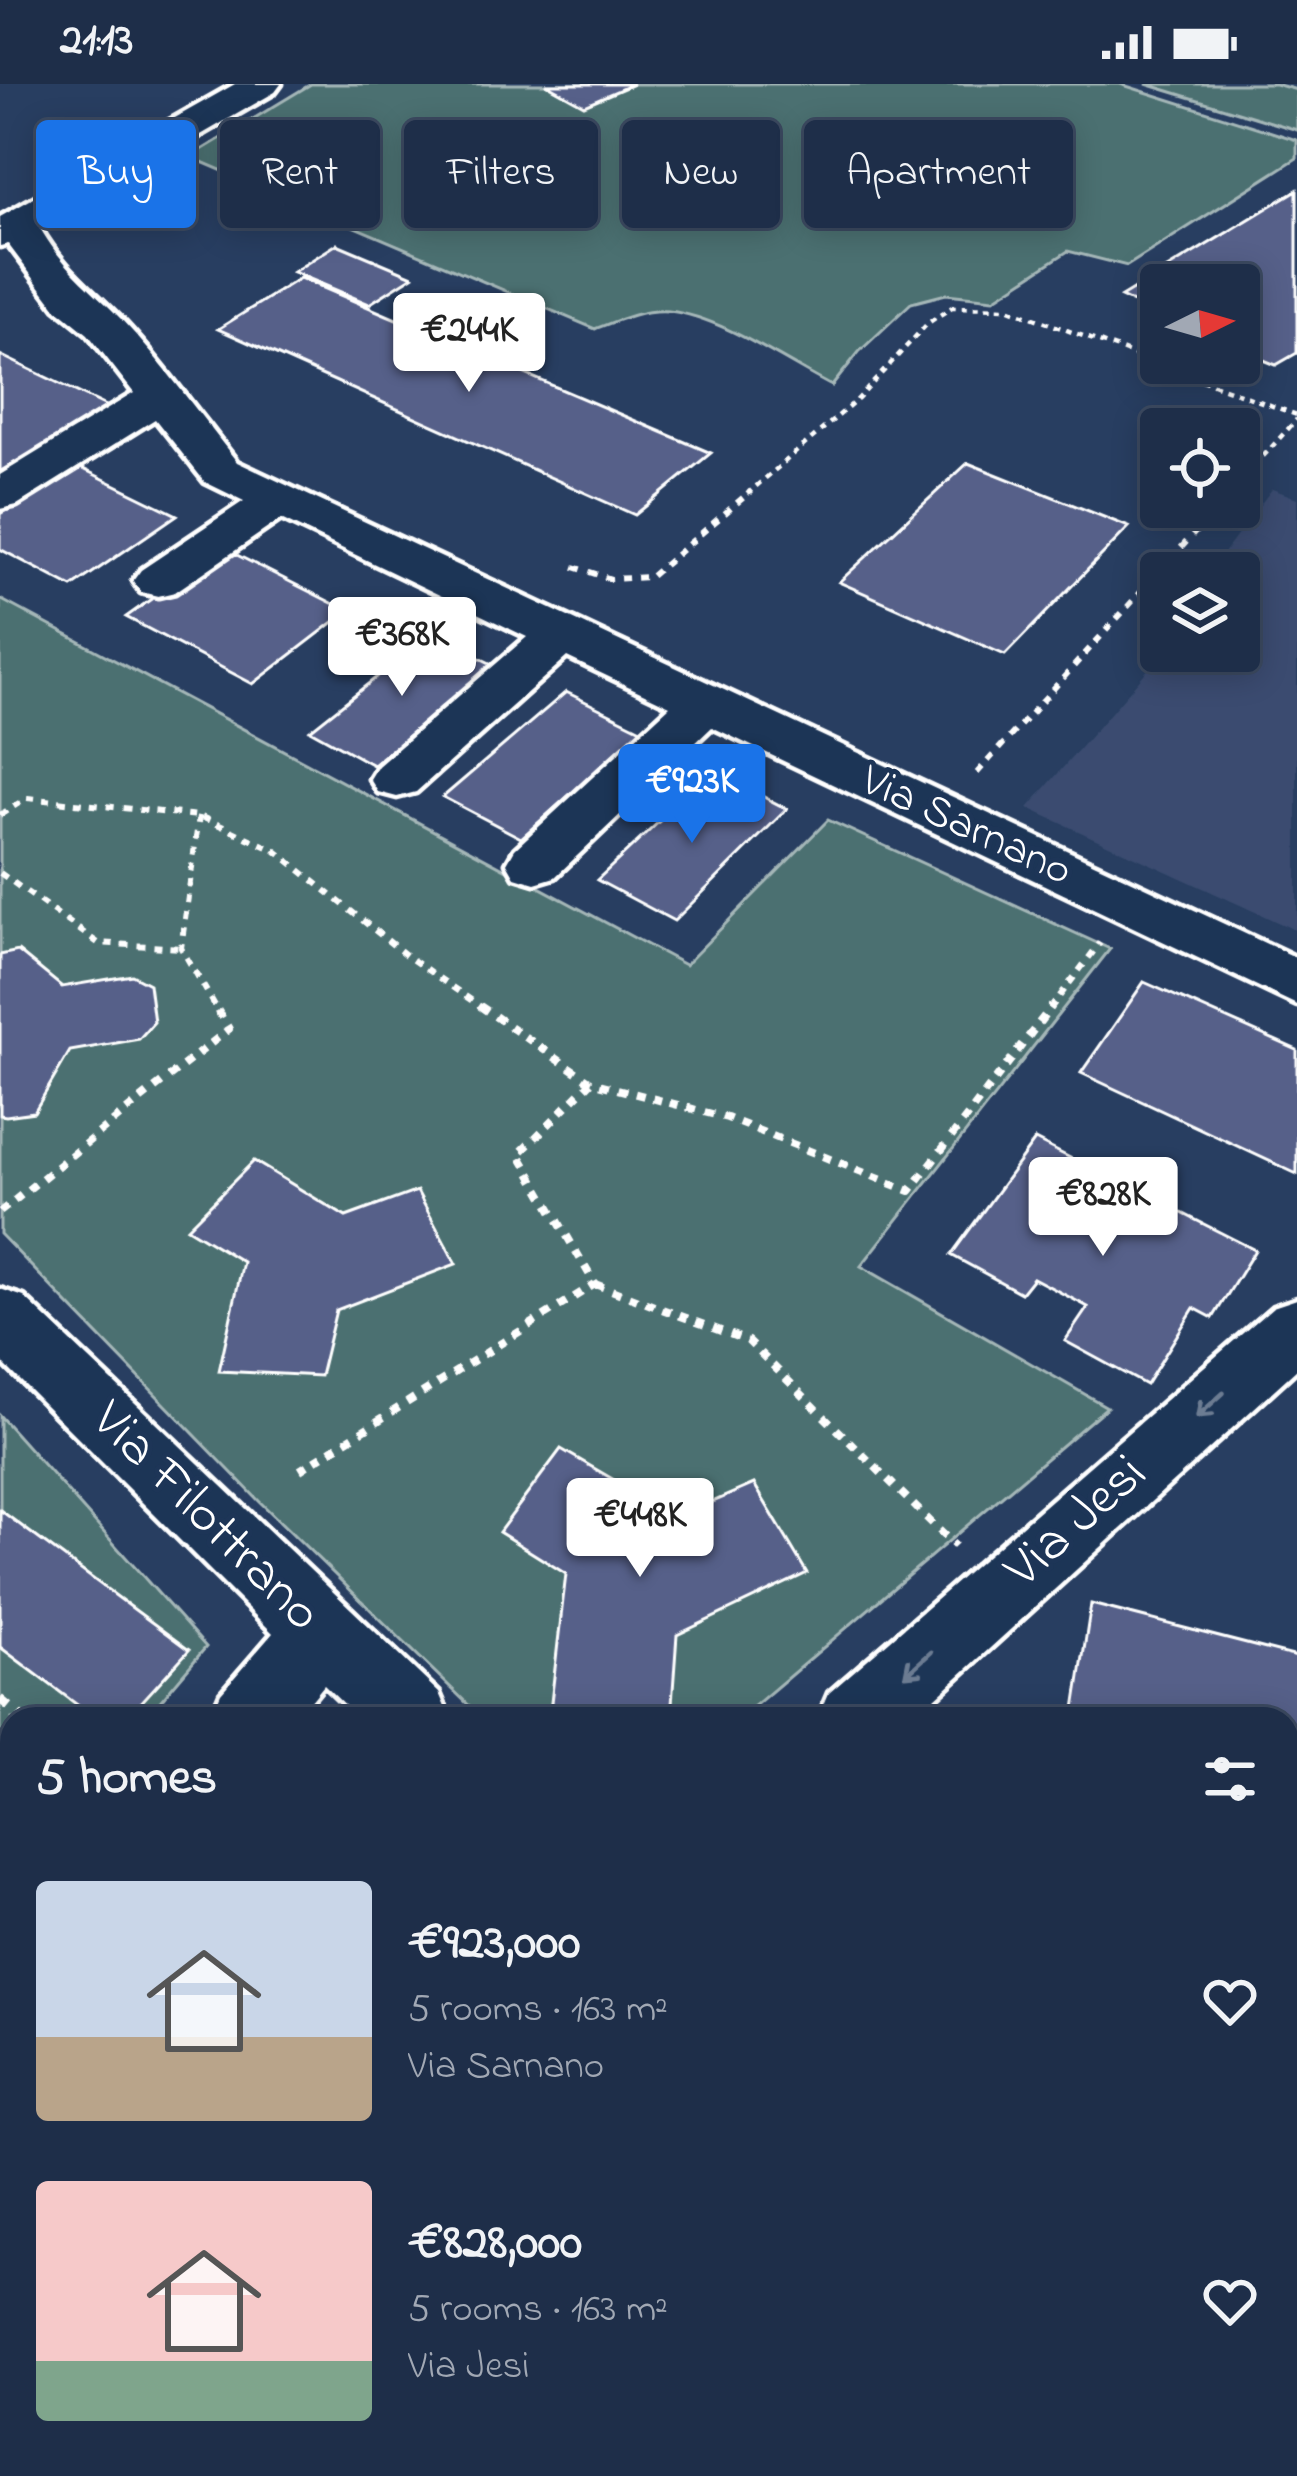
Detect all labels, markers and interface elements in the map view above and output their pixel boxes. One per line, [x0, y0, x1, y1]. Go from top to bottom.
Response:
text: 21:13 [60, 9, 133, 75]
chip: Buy [36, 120, 196, 228]
chip: Rent [220, 120, 380, 228]
chip: Filters [404, 120, 598, 228]
chip: New [622, 120, 780, 228]
chip: Apartment [804, 120, 1073, 228]
north arrow [1140, 264, 1260, 384]
map controls [1140, 264, 1260, 672]
pin: €244K [385, 293, 553, 395]
text: €244K [420, 303, 518, 360]
button: locate [1140, 408, 1260, 528]
button: layers [1140, 552, 1260, 672]
pin: €368K [318, 597, 486, 699]
text: €368K [355, 607, 449, 664]
pin: €923K [608, 744, 776, 846]
street label: Via Sarnano [849, 749, 1082, 905]
text: €923K [645, 754, 739, 811]
pin: €828K [1019, 1157, 1187, 1259]
text: €828K [1056, 1167, 1150, 1224]
street label: Via Filottrano [71, 1384, 338, 1651]
one-way arrow [1195, 1391, 1225, 1418]
street label: Via Jesi [988, 1438, 1166, 1609]
pin: €448K [556, 1478, 724, 1580]
text: €448K [594, 1488, 686, 1545]
one-way arrow [903, 1650, 934, 1677]
text: 5 homes [36, 1742, 217, 1817]
icon: filters [1197, 1746, 1263, 1812]
text: €923,000 [408, 1907, 580, 1982]
icon: home [132, 1929, 276, 2073]
icon: heart [1197, 1968, 1263, 2034]
text: 5 rooms · 163 m² [408, 1982, 668, 2039]
text: Via Sarnano [408, 2039, 604, 2096]
text: €828,000 [408, 2207, 582, 2282]
icon: home [132, 2229, 276, 2373]
icon: heart [1197, 2268, 1263, 2334]
text: 5 rooms · 163 m² [408, 2282, 668, 2339]
text: Via Jesi [408, 2339, 530, 2396]

